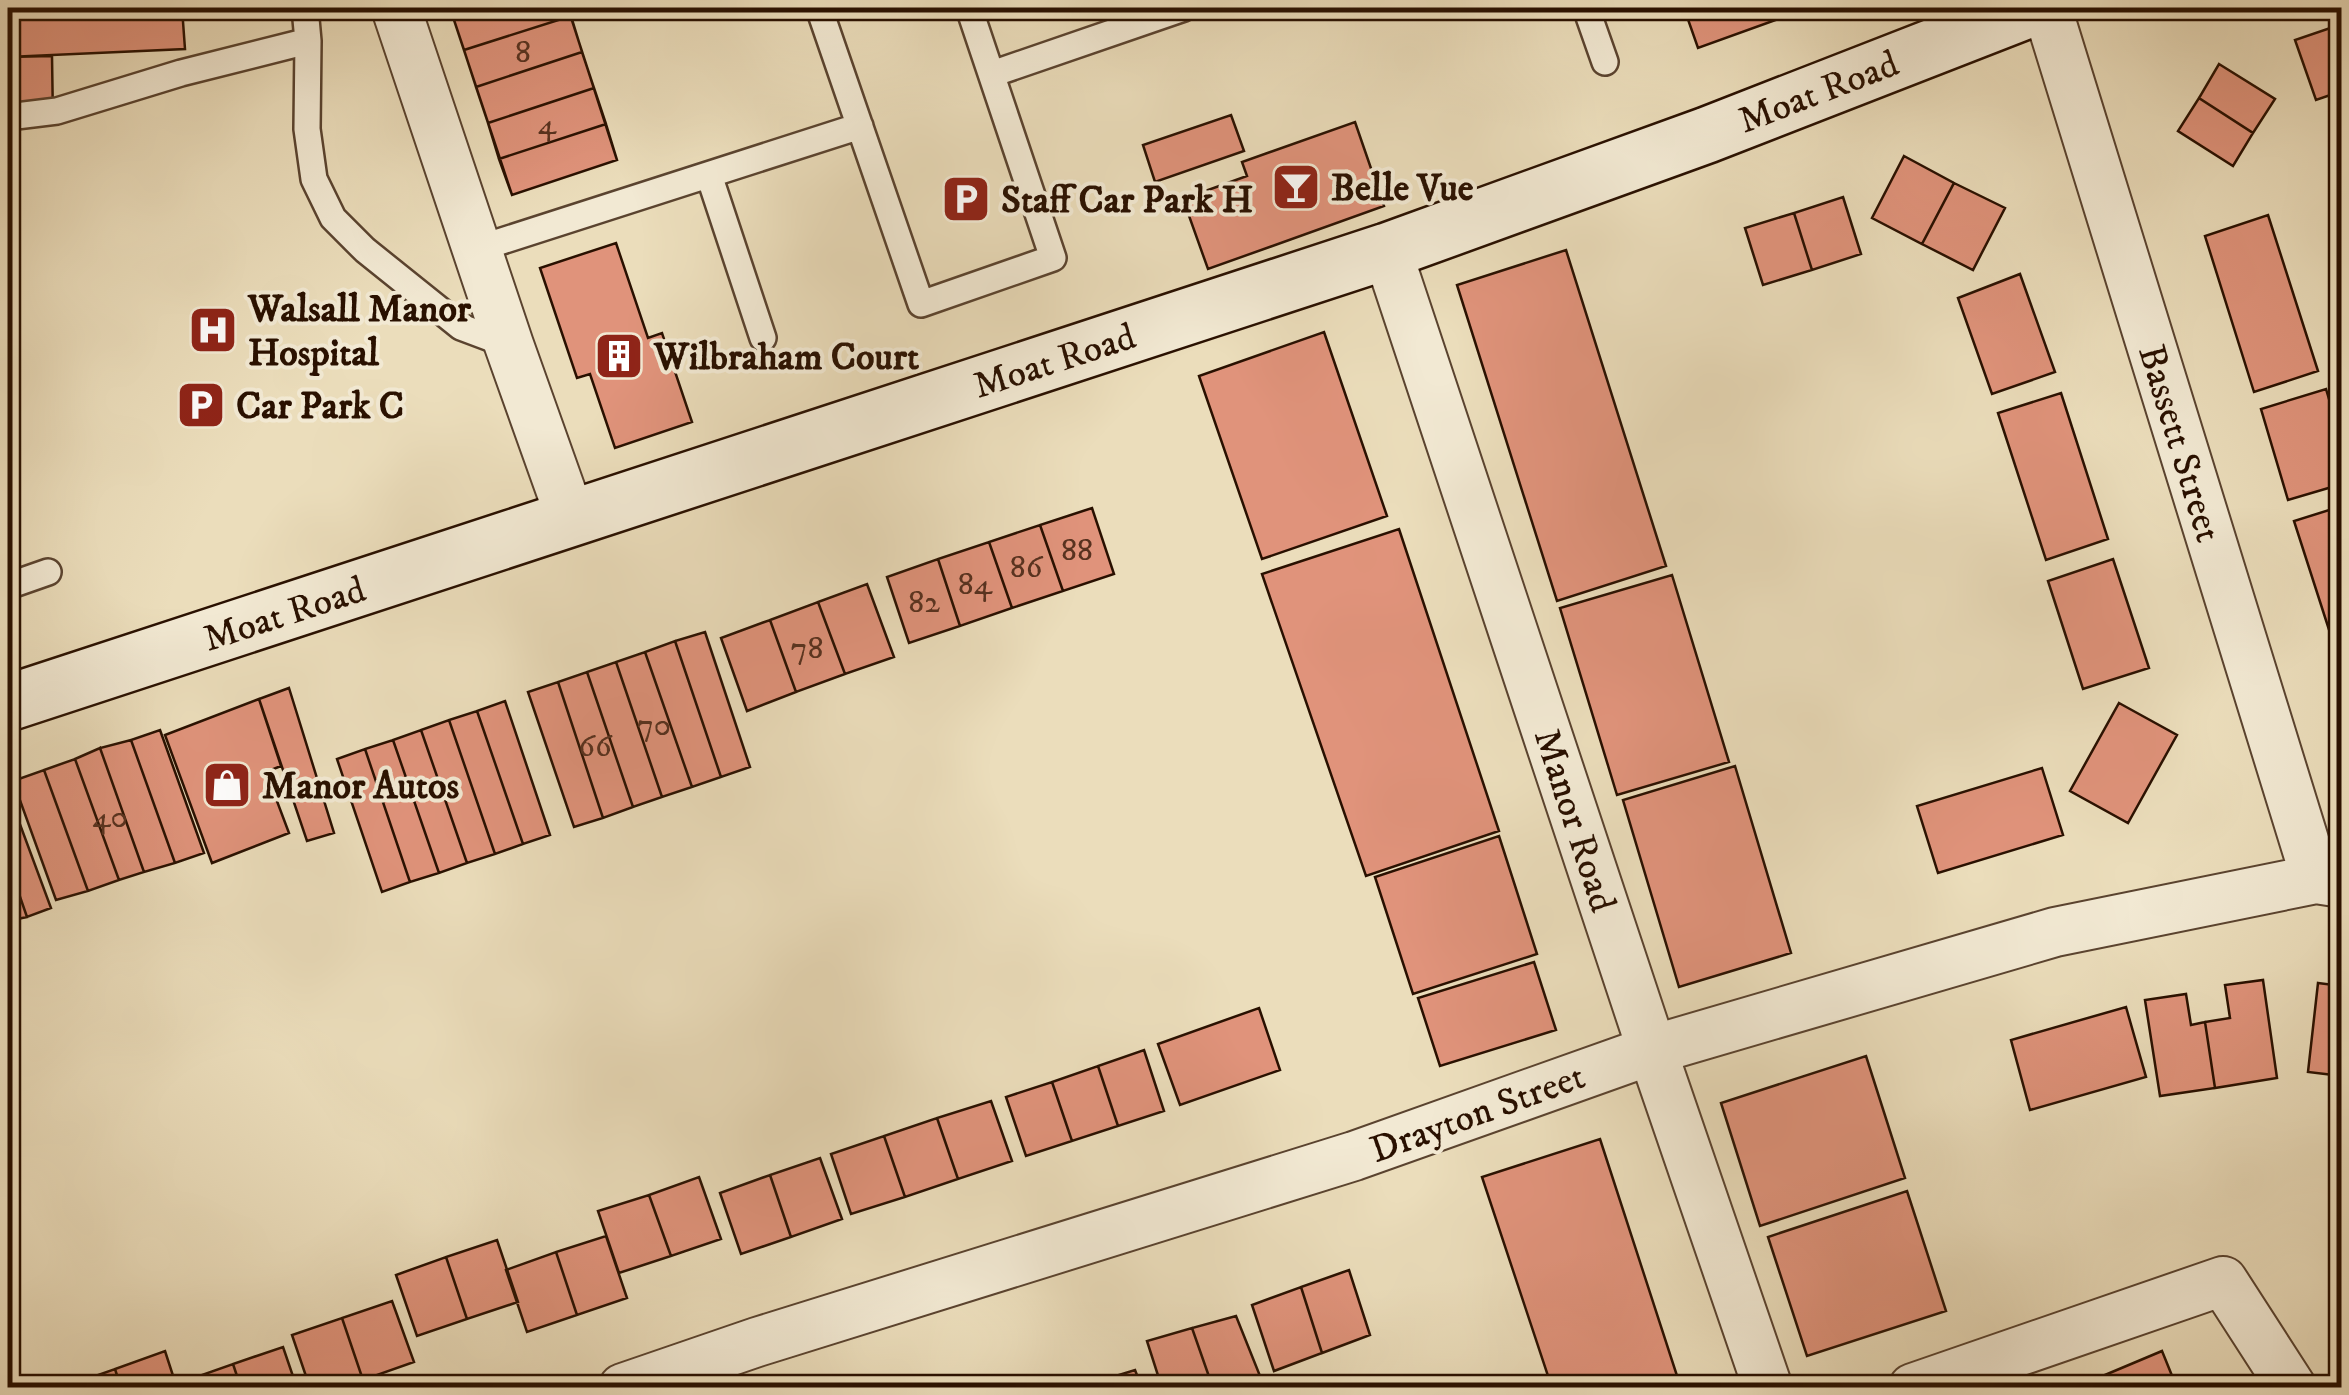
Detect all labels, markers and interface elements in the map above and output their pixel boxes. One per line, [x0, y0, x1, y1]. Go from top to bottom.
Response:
house number: 8 [515, 33, 531, 73]
street label: Moat Road [1732, 40, 1906, 145]
house number: 4 [538, 105, 557, 145]
bar icon: Belle Vue [1270, 161, 1322, 213]
place label: Belle Vue [1331, 165, 1474, 213]
parking icon: Staff Car Park H [940, 173, 992, 225]
place label: Staff Car Park H [1001, 177, 1253, 225]
place label: Walsall Manor Hospital [247, 286, 472, 378]
hospital icon: Walsall Manor Hospital [187, 304, 239, 356]
street label: Moat Road [967, 313, 1142, 411]
building icon: Wilbraham Court [593, 330, 645, 382]
place label: Wilbraham Court [653, 334, 919, 382]
street label: Bassett Street [2126, 339, 2232, 548]
parking icon: Car Park C [175, 379, 227, 431]
place label: Car Park C [236, 383, 404, 431]
house number: 88 [1061, 531, 1093, 571]
house number: 86 [1010, 548, 1044, 588]
house number: 84 [958, 565, 993, 605]
street label: Moat Road [197, 566, 372, 664]
house number: 82 [908, 583, 940, 623]
house number: 78 [791, 629, 823, 669]
house number: 70 [637, 706, 671, 746]
street label: Manor Road [1522, 723, 1626, 918]
house number: 66 [578, 727, 613, 767]
shop icon: Manor Autos [201, 759, 253, 811]
place label: Manor Autos [262, 763, 459, 811]
house number: 40 [92, 798, 128, 838]
street label: Drayton Street [1364, 1053, 1592, 1175]

